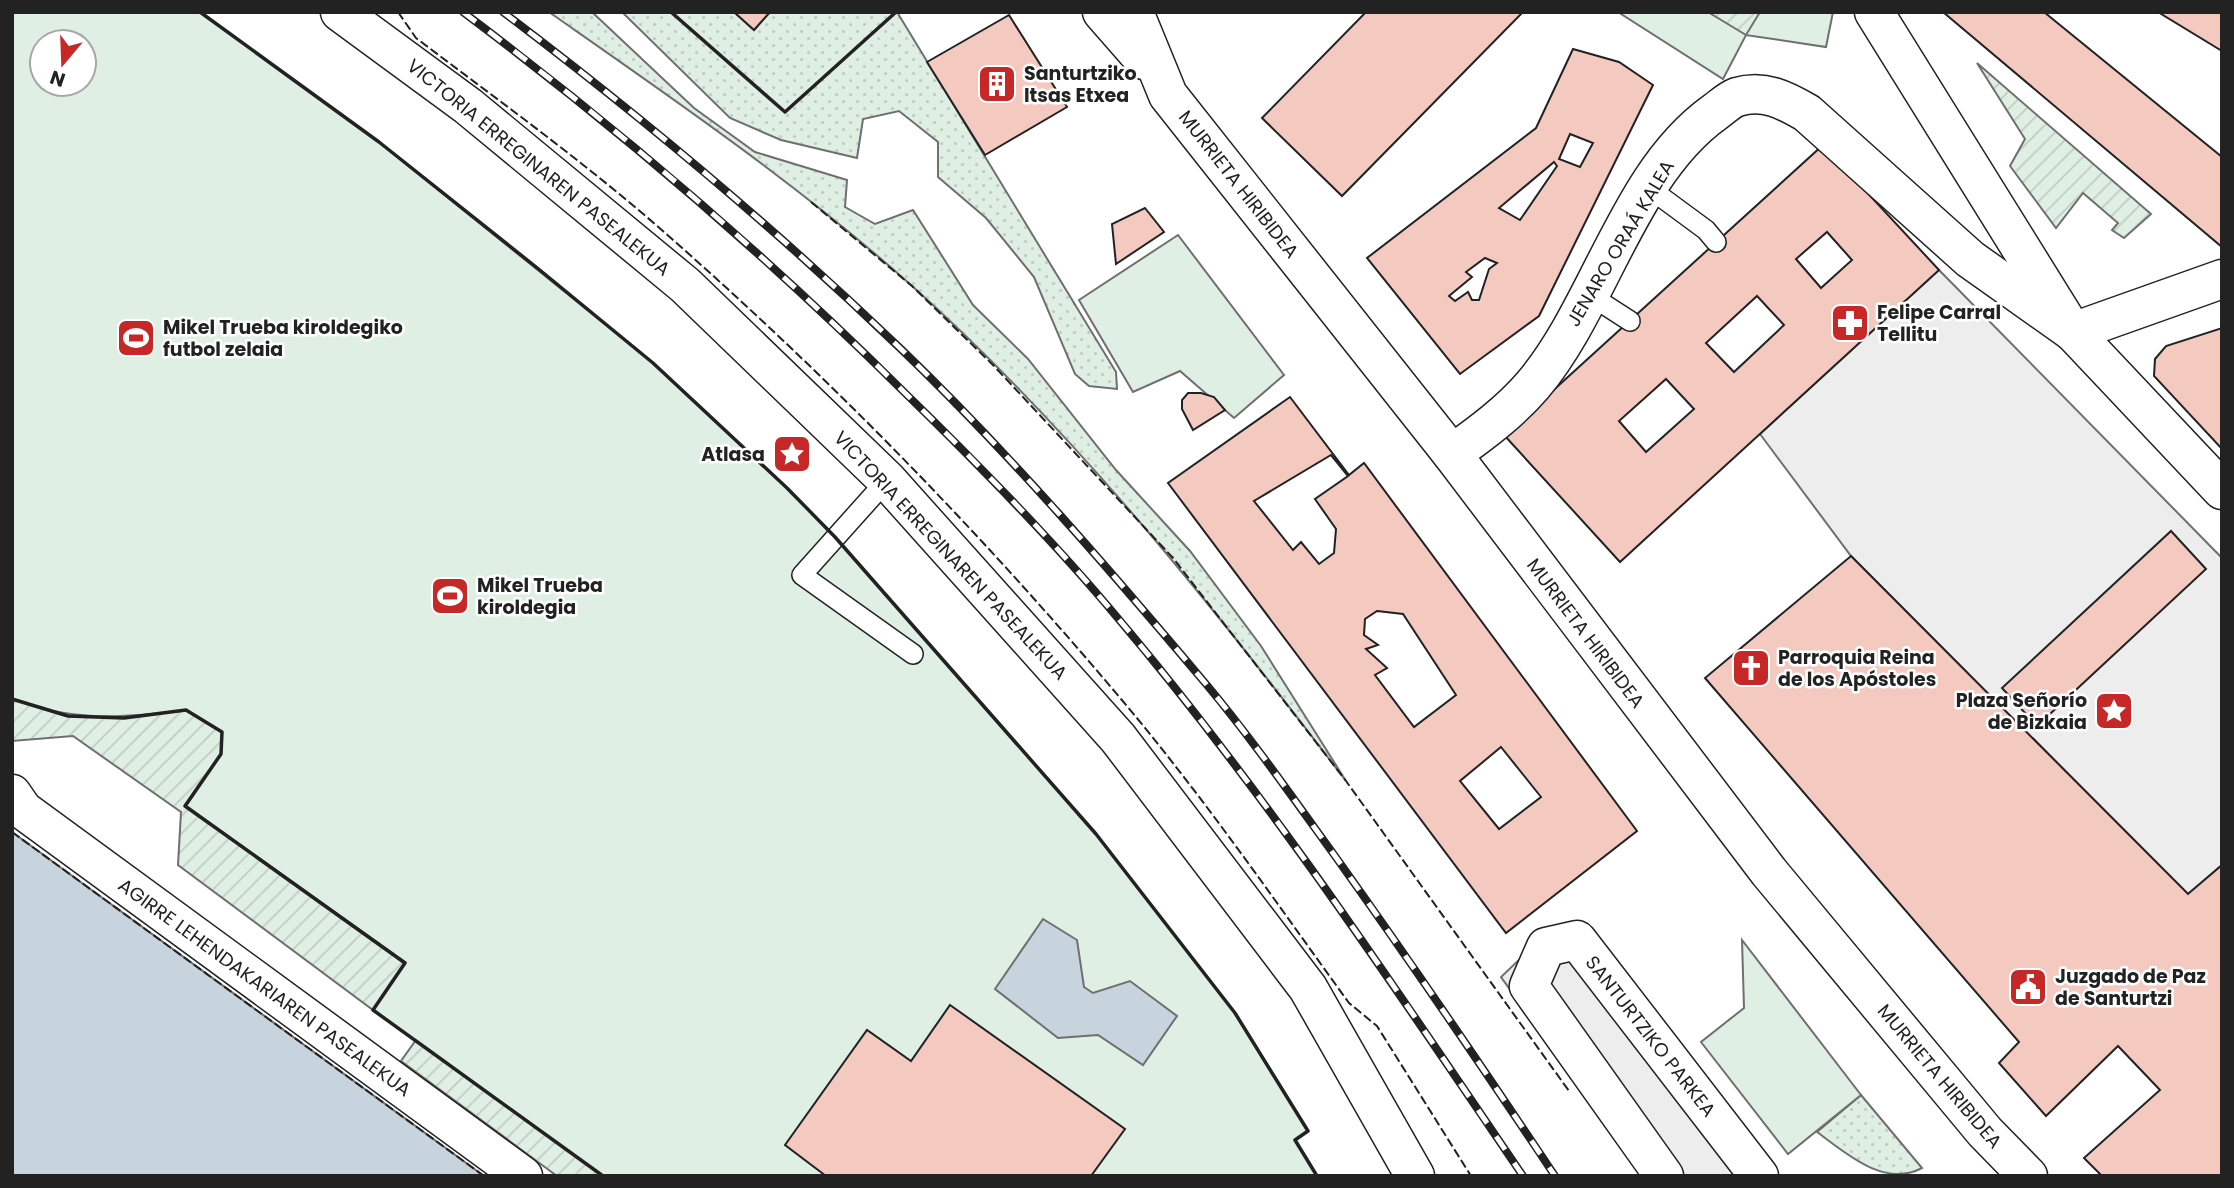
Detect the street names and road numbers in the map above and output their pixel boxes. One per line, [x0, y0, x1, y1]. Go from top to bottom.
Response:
street label: VICTORIA ERREGINAREN PASEALEKUA [401, 52, 676, 282]
street label: MURRIETA HIRIBIDEA [1172, 105, 1305, 264]
street label: JENARO ORAÁ KALEA [1560, 155, 1681, 332]
street label: VICTORIA ERREGINAREN PASEALEKUA [828, 425, 1074, 686]
street label: MURRIETA HIRIBIDEA [1520, 553, 1651, 714]
street label: AGIRRE LEHENDAKARIAREN PASEALEKUA [113, 872, 417, 1103]
street label: SANTURTZIKO PARKEA [1579, 950, 1722, 1123]
street label: MURRIETA HIRIBIDEA [1871, 998, 2008, 1155]

